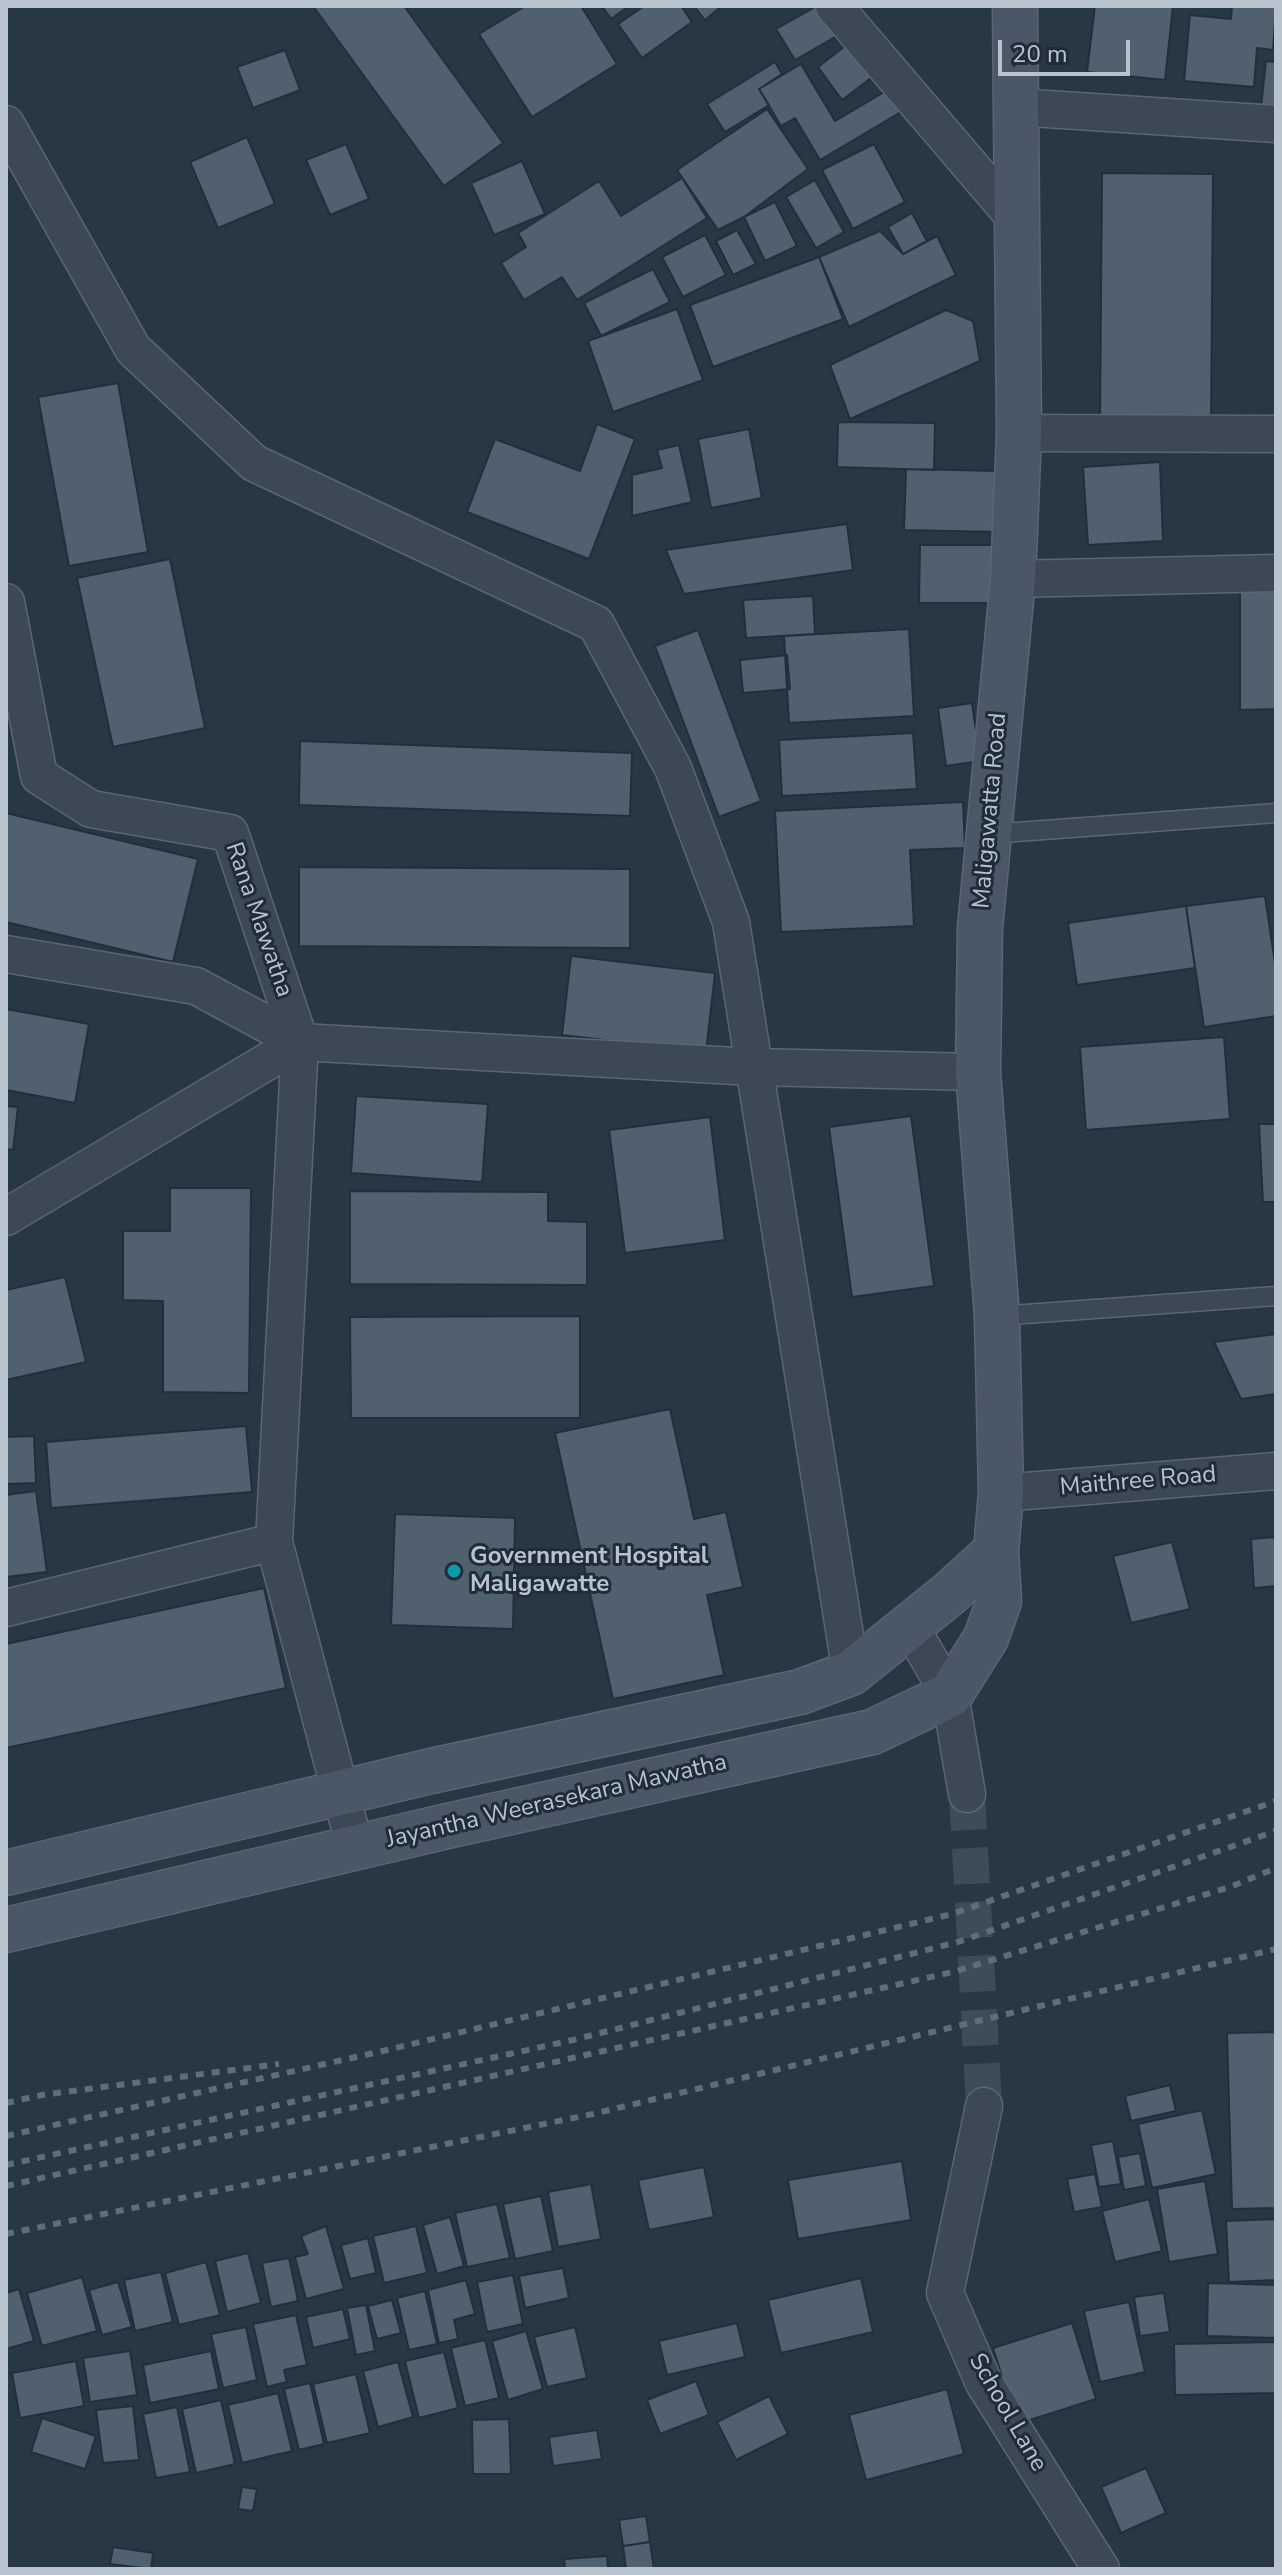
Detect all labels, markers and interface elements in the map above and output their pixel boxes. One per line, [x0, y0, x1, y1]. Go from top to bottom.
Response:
scale bar [1002, 24, 1134, 74]
text: 20 m [1012, 38, 1068, 70]
street label: Maligawatta Road [968, 712, 1014, 910]
street label: Rana Mawatha [218, 839, 298, 1001]
street label: Maithree Road [1059, 1461, 1217, 1503]
place label: Government Hospital Maligawatte [470, 1543, 709, 1599]
marker: Government Hospital Maligawatte [445, 1562, 463, 1580]
street label: Jayantha Weerasekara Mawatha [384, 1749, 730, 1855]
street label: School Lane [962, 2349, 1052, 2477]

